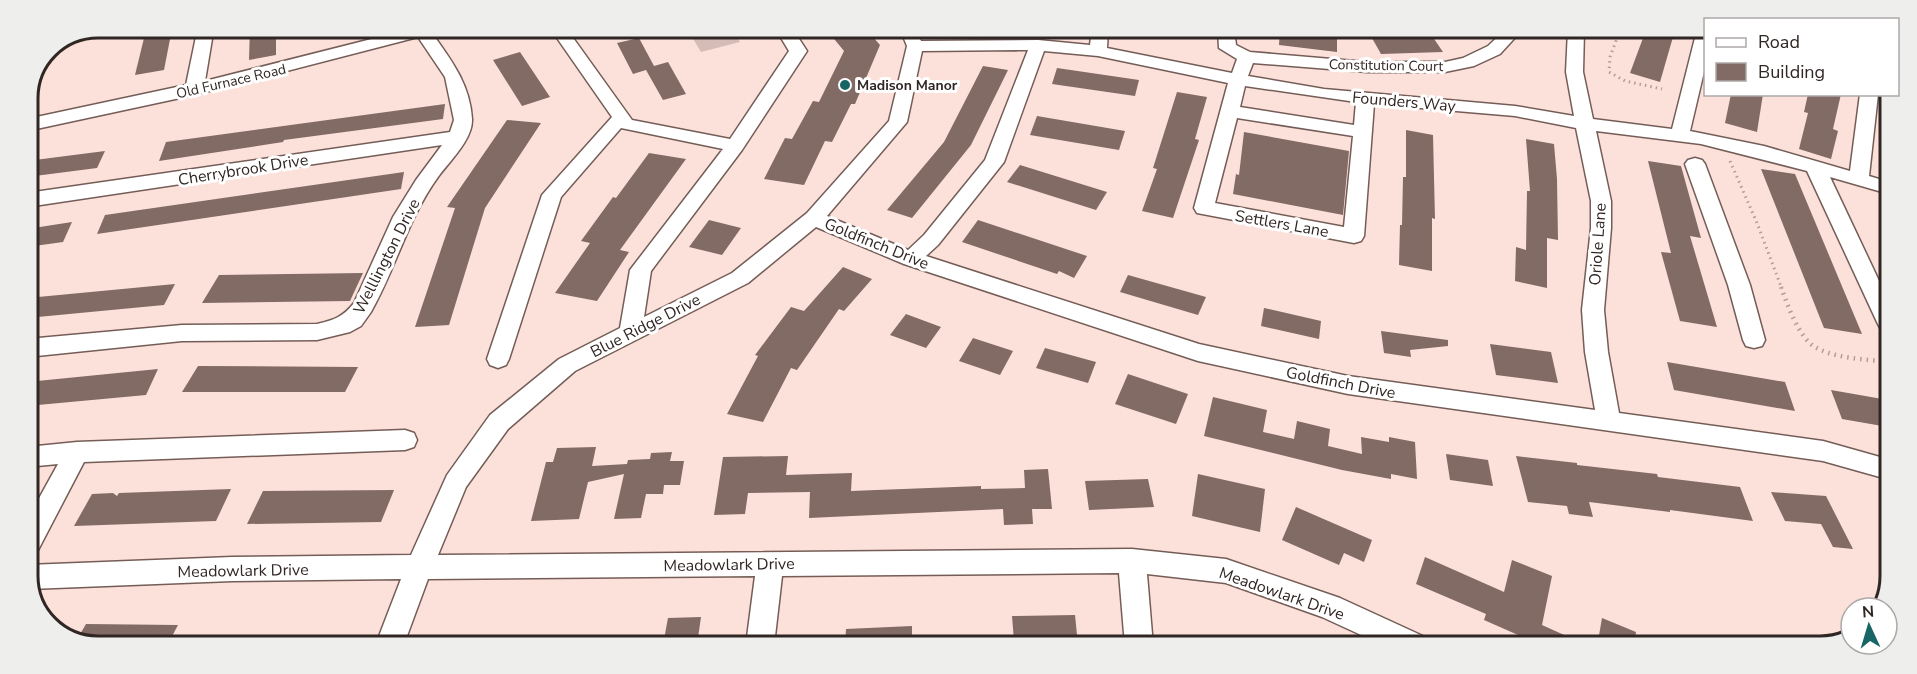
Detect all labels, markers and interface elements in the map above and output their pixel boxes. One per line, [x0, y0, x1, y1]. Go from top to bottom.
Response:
legend [1704, 18, 1899, 96]
text: Road [1758, 30, 1800, 54]
street label: Constitution Court [1329, 55, 1444, 76]
street label: Old Furnace Road [174, 60, 288, 103]
text: Building [1758, 60, 1825, 84]
place label: Madison Manor [857, 76, 958, 95]
marker: Madison Manor [838, 78, 852, 92]
street label: Founders Way [1351, 87, 1457, 118]
street label: Cherrybrook Drive [177, 149, 310, 191]
street label: Welllington Drive [348, 195, 426, 318]
street label: Oriole Lane [1584, 202, 1612, 286]
street label: Settlers Lane [1233, 205, 1330, 243]
street label: Goldfinch Drive [821, 213, 932, 275]
street label: Blue Ridge Drive [587, 289, 704, 363]
street label: Goldfinch Drive [1284, 362, 1397, 404]
street label: Meadowlark Drive [663, 553, 795, 577]
street label: Meadowlark Drive [177, 559, 309, 583]
street label: Meadowlark Drive [1216, 562, 1347, 626]
north arrow [1839, 596, 1899, 656]
text: N [1861, 601, 1875, 623]

